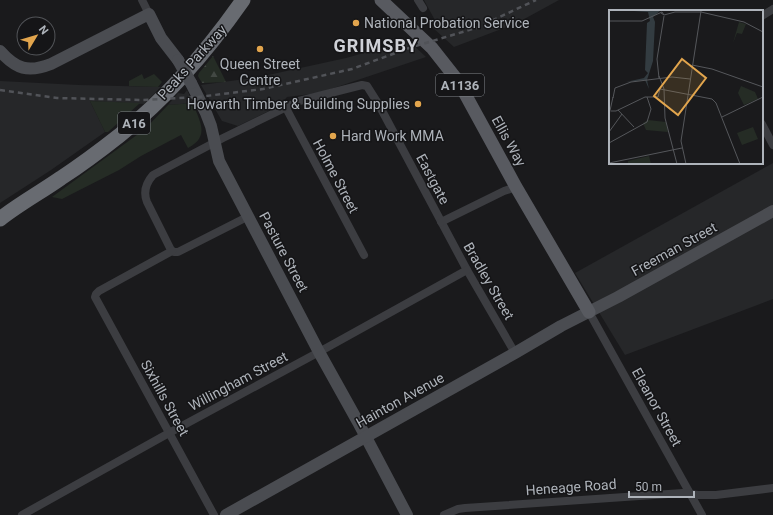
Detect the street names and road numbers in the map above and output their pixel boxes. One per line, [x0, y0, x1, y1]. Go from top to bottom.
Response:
street label: Peaks Parkway [154, 21, 230, 102]
road number: A1136 [436, 74, 484, 96]
road number: A16 [118, 112, 150, 134]
street label: Ellis Way [489, 113, 530, 169]
street label: Holme Street [310, 136, 362, 216]
street label: Eastgate [413, 151, 453, 207]
street label: Pasture Street [256, 209, 312, 295]
street label: Freeman Street [629, 219, 720, 279]
street label: Bradley Street [460, 240, 518, 323]
street label: Willingham Street [186, 348, 291, 414]
street label: Sixhills Street [138, 357, 193, 439]
street label: Eleanor Street [629, 365, 685, 449]
street label: Hainton Avenue [353, 369, 447, 431]
street label: Heneage Road [525, 476, 617, 498]

